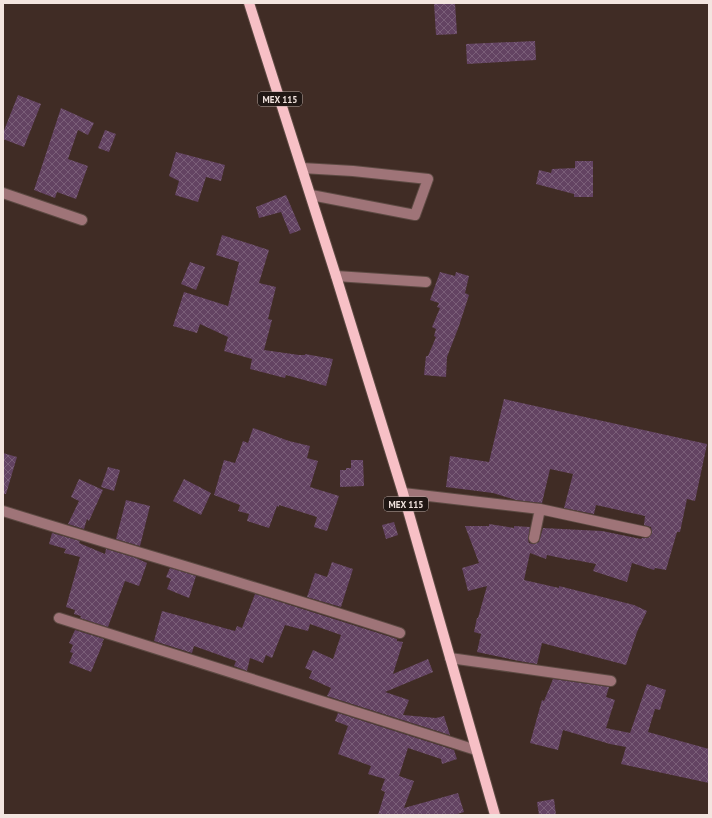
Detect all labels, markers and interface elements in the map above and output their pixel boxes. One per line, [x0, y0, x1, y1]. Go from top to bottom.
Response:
road number: MEX 115 [258, 92, 302, 106]
road number: MEX 115 [384, 497, 428, 511]

